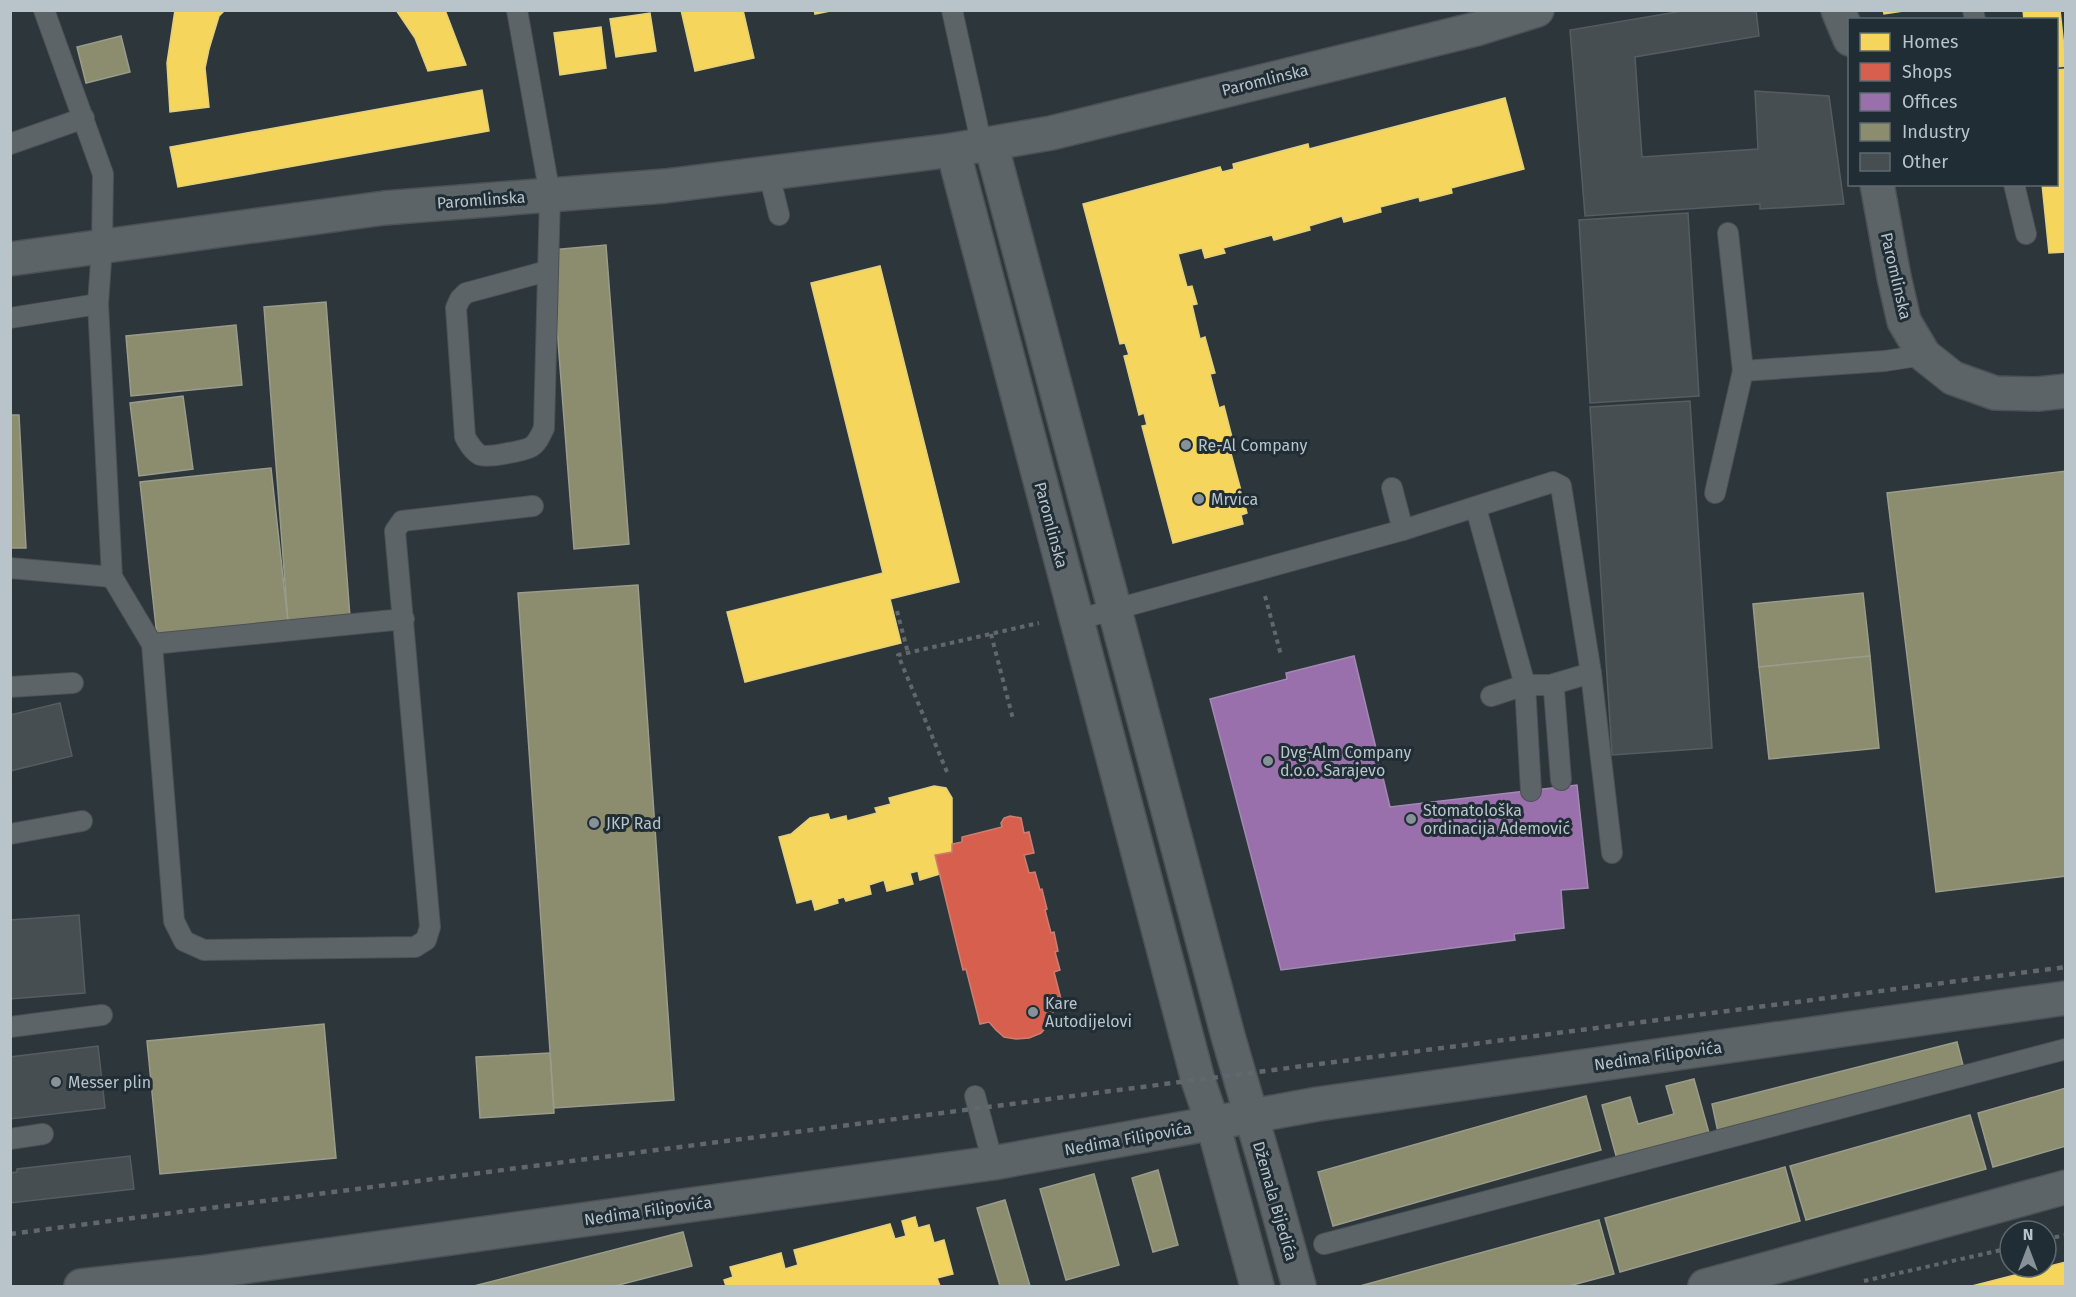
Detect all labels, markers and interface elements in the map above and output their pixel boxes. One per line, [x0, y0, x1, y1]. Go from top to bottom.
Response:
legend [1848, 18, 2058, 186]
text: Homes [1902, 31, 1958, 53]
street label: Paromlinska [1220, 60, 1310, 100]
text: Shops [1902, 61, 1952, 83]
text: Offices [1902, 91, 1957, 113]
text: Industry [1902, 121, 1970, 143]
text: Other [1902, 151, 1948, 173]
street label: Paromlinska [436, 187, 526, 213]
street label: Paromlinska [1877, 231, 1915, 321]
place label: Re-Al Company [1198, 436, 1308, 455]
marker: Re-Al Company [1179, 438, 1193, 452]
street label: Paromlinska [1030, 480, 1072, 570]
place label: Mrvica [1211, 490, 1258, 509]
marker: Mrvica [1192, 492, 1206, 506]
place label: Dvg-Alm Company d.o.o. Sarajevo [1280, 743, 1411, 780]
marker: Dvg-Alm Company d.o.o. Sarajevo [1261, 754, 1275, 768]
place label: Stomatološka ordinacija Ademović [1423, 801, 1571, 838]
marker: Stomatološka ordinacija Ademović [1404, 812, 1418, 826]
place label: JKP Rad [606, 814, 662, 833]
marker: JKP Rad [587, 816, 601, 830]
place label: Kare Autodijelovi [1045, 994, 1132, 1031]
marker: Kare Autodijelovi [1026, 1005, 1040, 1019]
street label: Nedima Filipovića [1593, 1038, 1723, 1074]
place label: Messer plin [68, 1073, 151, 1092]
marker: Messer plin [49, 1075, 63, 1089]
street label: Nedima Filipovića [1063, 1118, 1193, 1160]
street label: Džemala Bijedića [1249, 1139, 1301, 1263]
street label: Nedima Filipovića [583, 1193, 713, 1229]
north arrow [1998, 1219, 2058, 1279]
text: N [2023, 1225, 2033, 1244]

